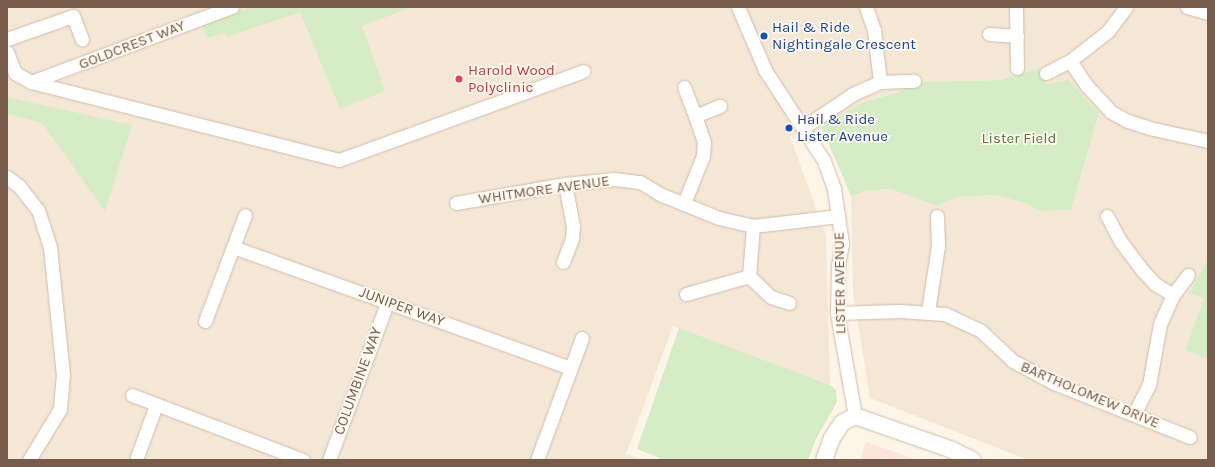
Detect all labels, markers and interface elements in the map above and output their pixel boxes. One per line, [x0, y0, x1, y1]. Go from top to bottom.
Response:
street label: GOLDCREST WAY [76, 16, 188, 74]
place label: Hail & Ride Nightingale Crescent [772, 18, 916, 53]
marker: Hail & Ride Nightingale Crescent [759, 31, 769, 41]
place label: Harold Wood Polyclinic [468, 61, 555, 96]
marker: Harold Wood Polyclinic [453, 73, 465, 85]
place label: Hail & Ride Lister Avenue [797, 110, 888, 145]
marker: Hail & Ride Lister Avenue [784, 123, 794, 133]
park label: Lister Field [982, 130, 1056, 148]
street label: WHITMORE AVENUE [477, 172, 611, 208]
street label: LISTER AVENUE [830, 232, 850, 334]
street label: JUNIPER WAY [357, 283, 447, 331]
street label: COLUMBINE WAY [330, 325, 386, 437]
street label: BARTHOLOMEW DRIVE [1018, 358, 1162, 432]

